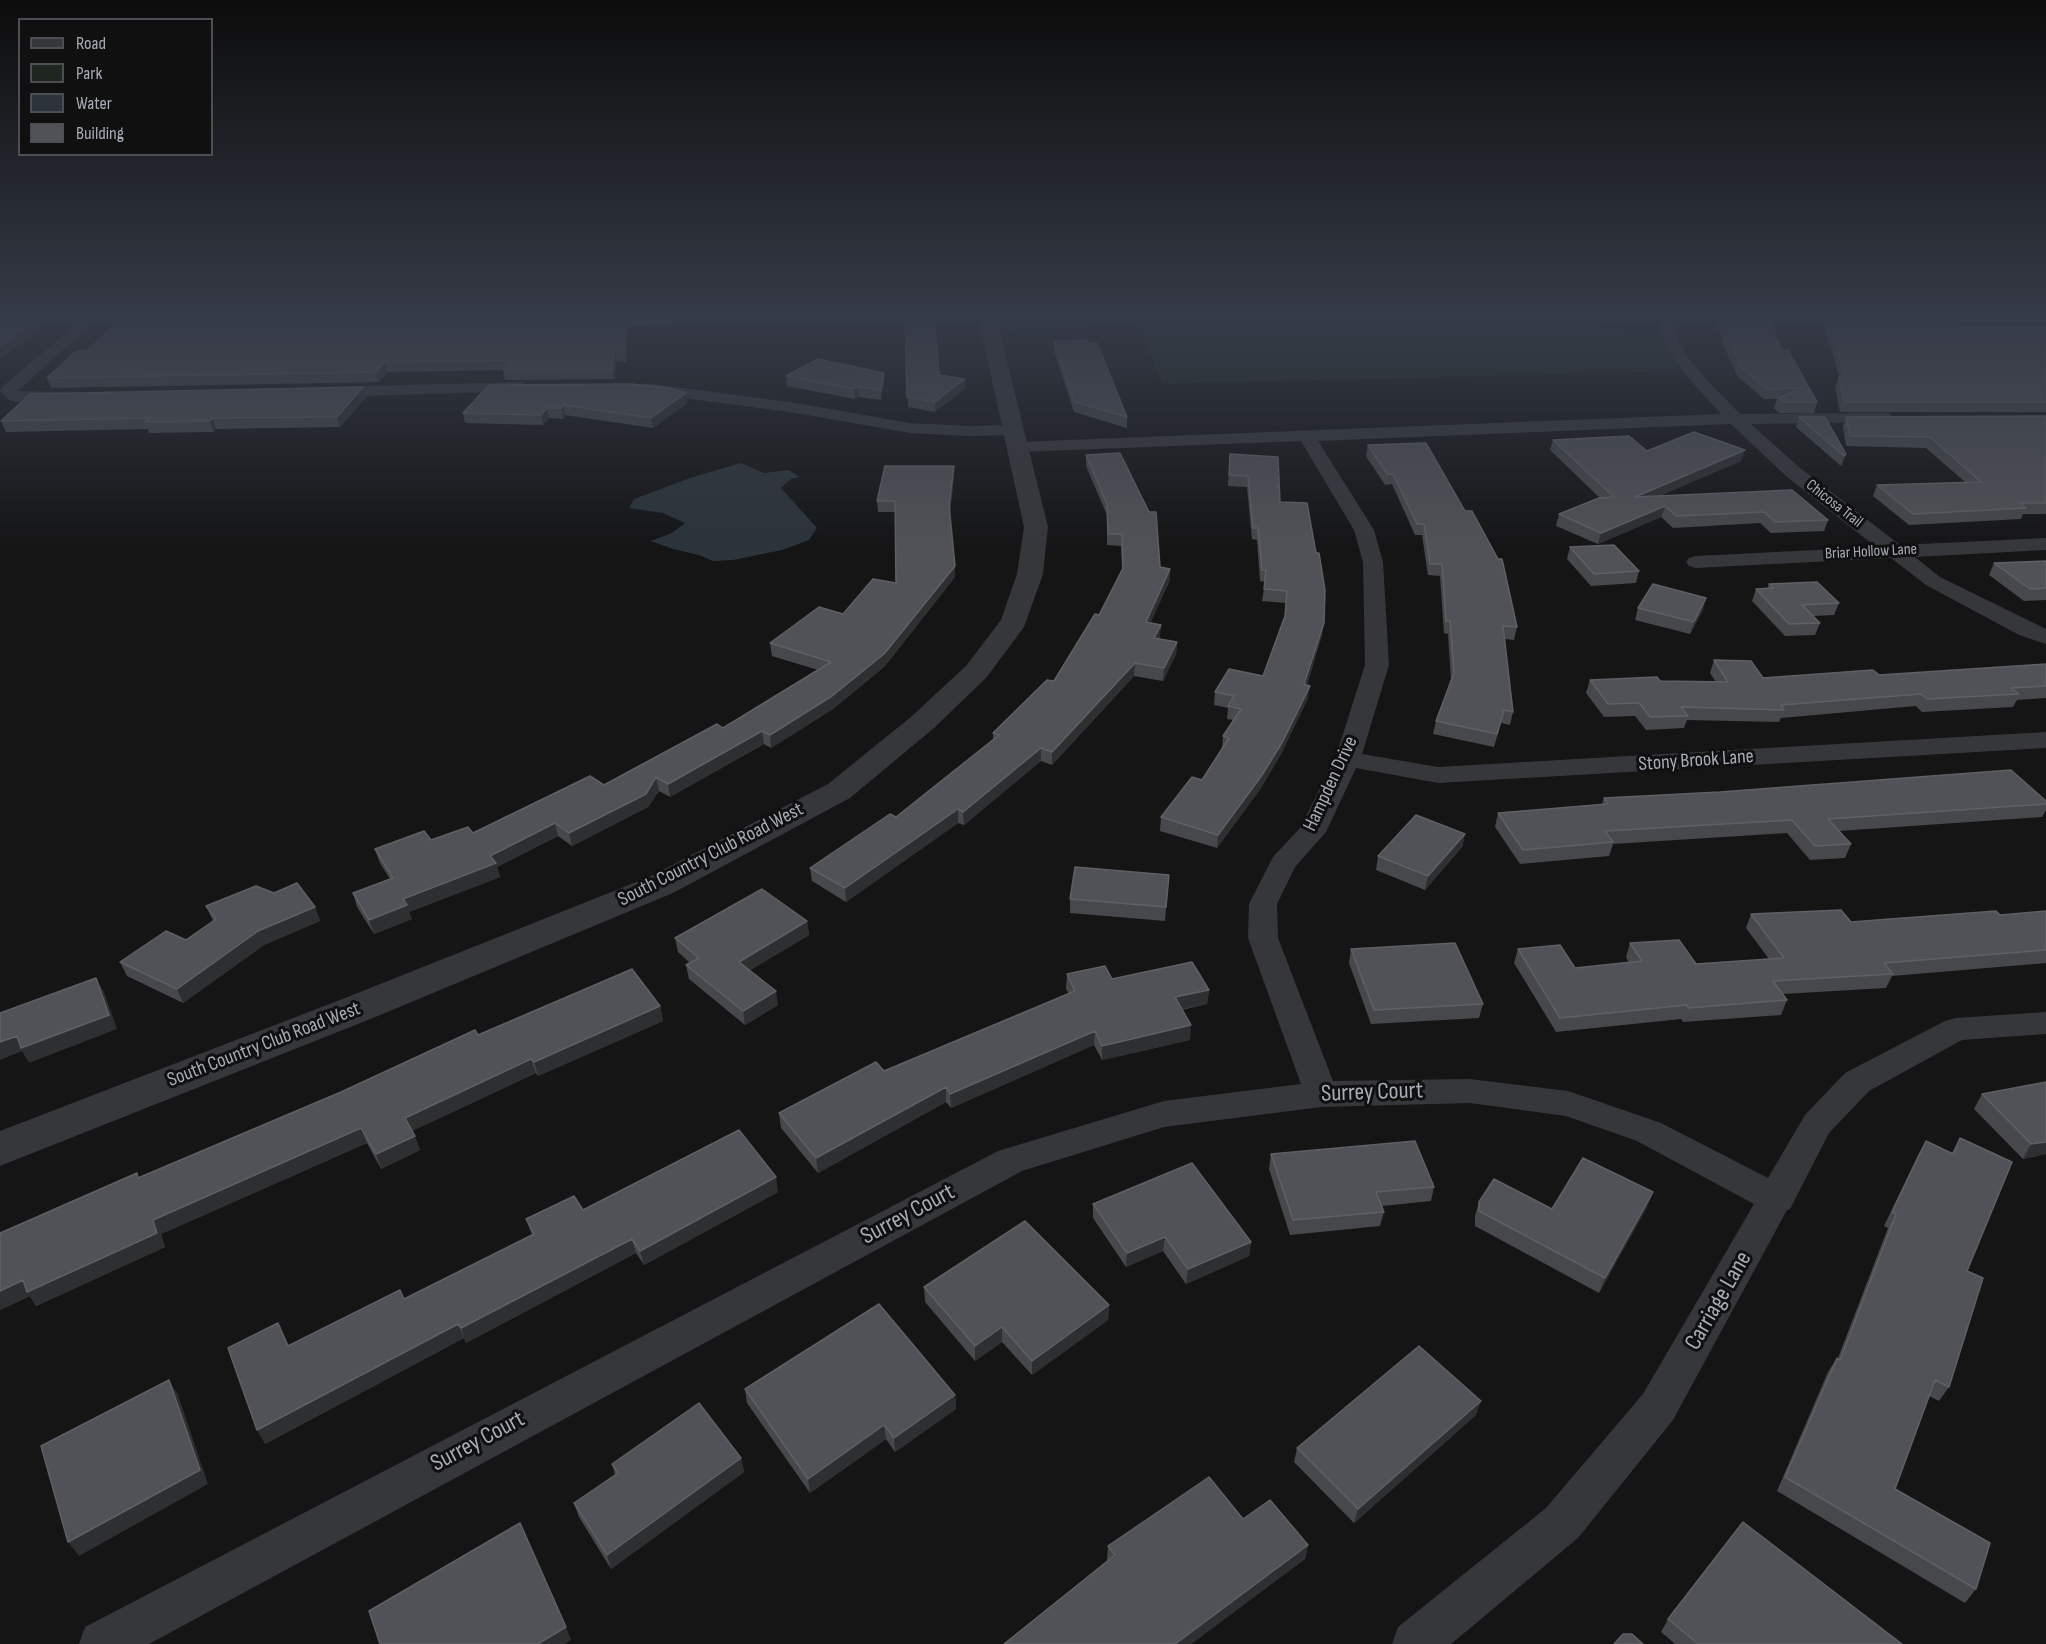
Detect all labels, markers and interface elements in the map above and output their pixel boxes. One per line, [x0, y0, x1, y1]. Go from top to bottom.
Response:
legend [18, 18, 213, 156]
text: Road [76, 33, 106, 54]
text: Park [76, 63, 102, 84]
text: Water [76, 93, 112, 114]
text: Building [76, 123, 124, 144]
street label: Chicosa Trail [1802, 476, 1866, 532]
street label: Briar Hollow Lane [1824, 540, 1918, 564]
street label: Hampden Drive [1299, 733, 1363, 835]
street label: Stony Brook Lane [1637, 745, 1755, 777]
street label: South Country Club Road West [614, 798, 808, 912]
street label: South Country Club Road West [164, 997, 364, 1093]
street label: Surrey Court [1320, 1077, 1424, 1109]
street label: Surrey Court [856, 1178, 960, 1252]
street label: Carriage Lane [1679, 1247, 1759, 1355]
street label: Surrey Court [426, 1405, 530, 1479]

